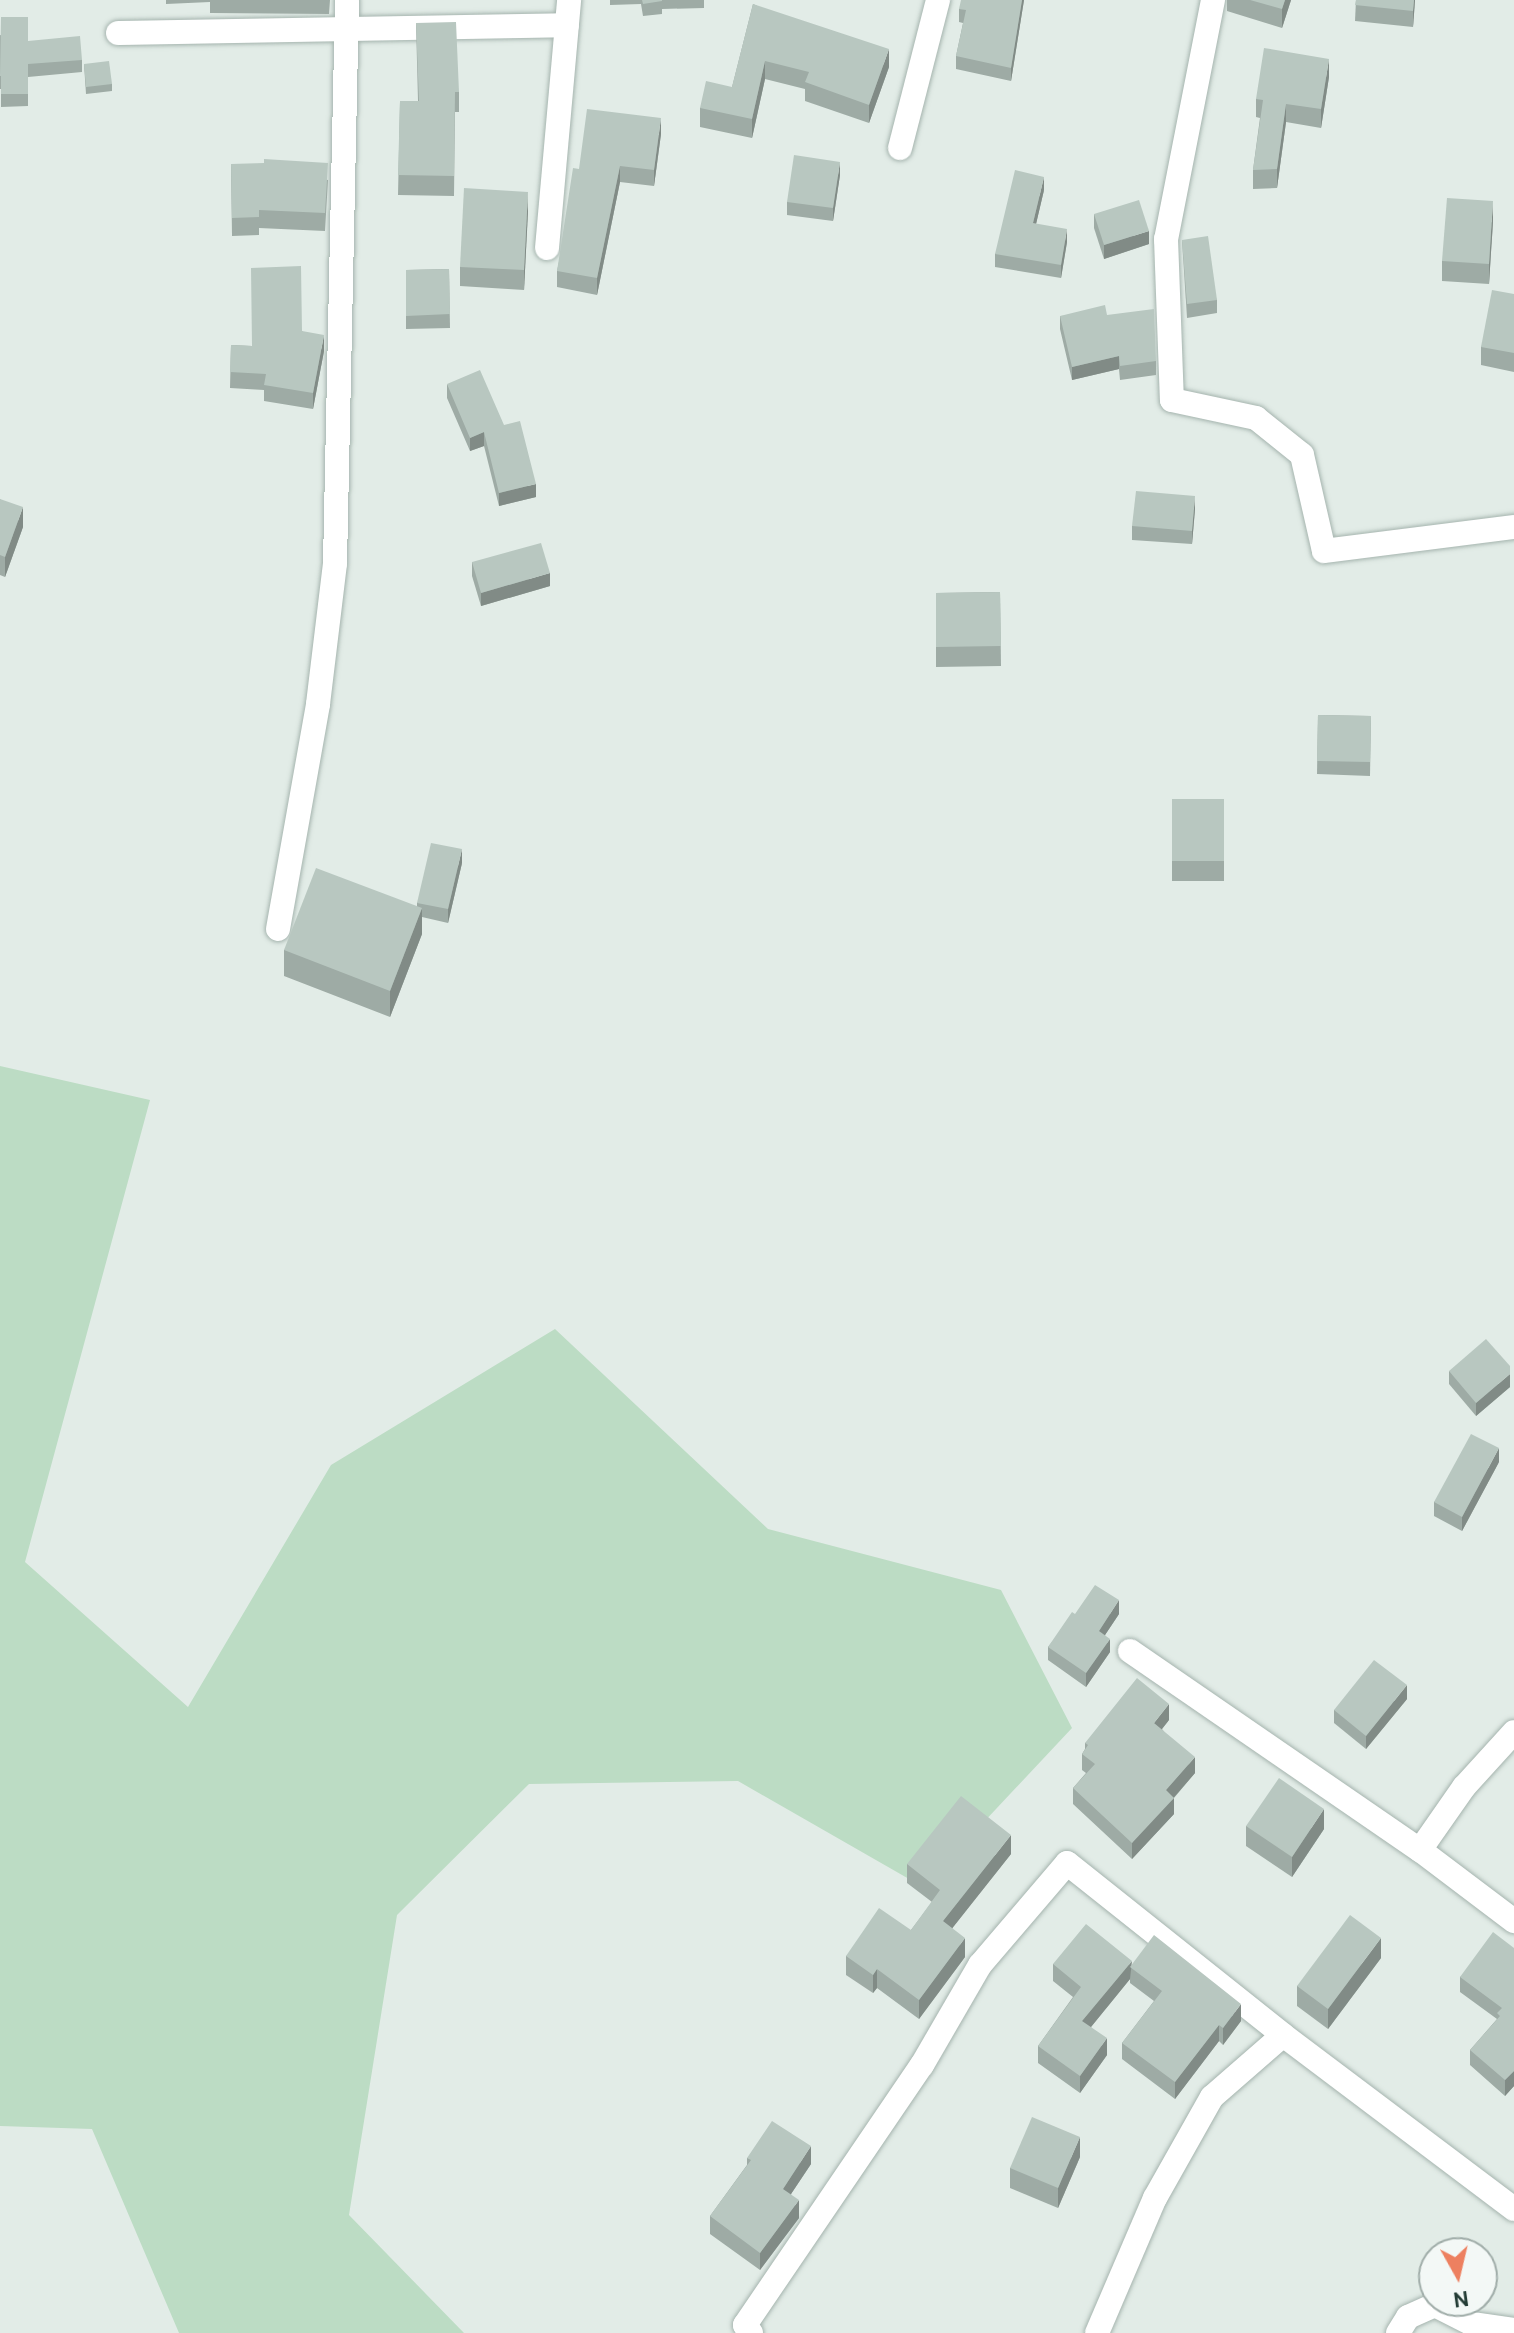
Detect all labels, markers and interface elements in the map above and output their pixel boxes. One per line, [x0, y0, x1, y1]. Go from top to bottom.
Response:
north arrow [1418, 2237, 1498, 2317]
text: N [1452, 2285, 1471, 2314]

